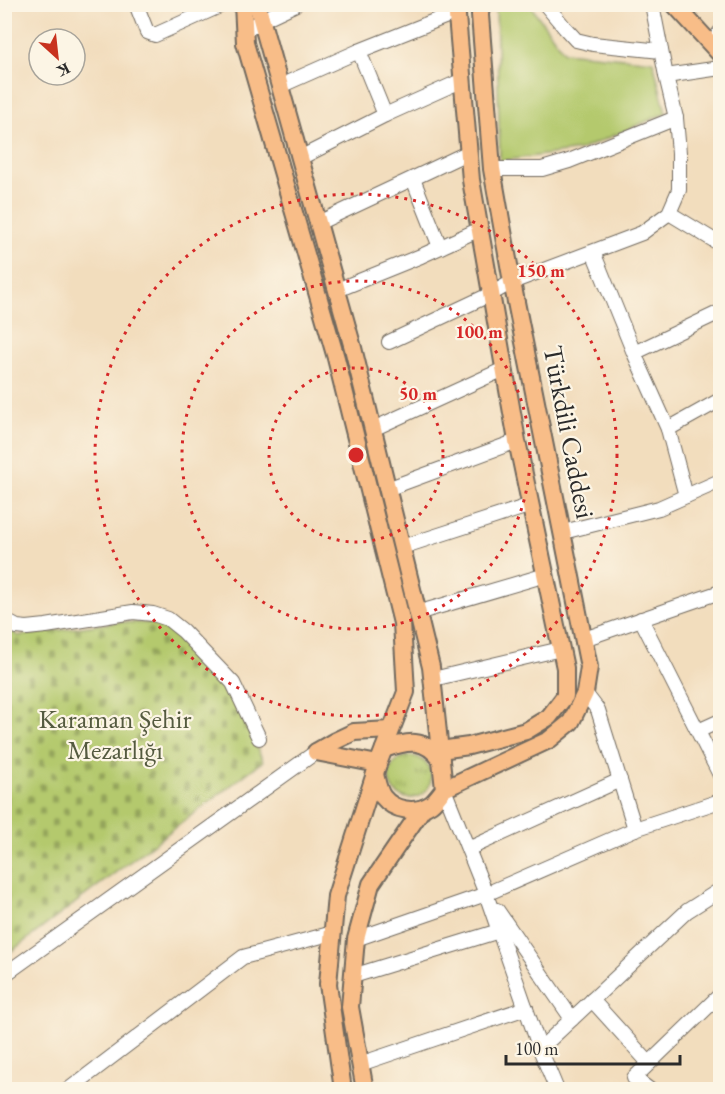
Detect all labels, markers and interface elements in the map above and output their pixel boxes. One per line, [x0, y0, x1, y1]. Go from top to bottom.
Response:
north arrow [27, 27, 87, 87]
text: K [53, 58, 74, 82]
text: 150 m [517, 259, 565, 282]
text: 100 m [455, 320, 503, 343]
street label: Türkdili Caddesi [536, 342, 604, 522]
text: 50 m [399, 382, 437, 405]
centre of rings [346, 445, 366, 465]
park label: Karaman Şehir Mezarlığı [38, 701, 192, 767]
scale bar [506, 1028, 680, 1066]
text: 100 m [515, 1037, 559, 1060]

